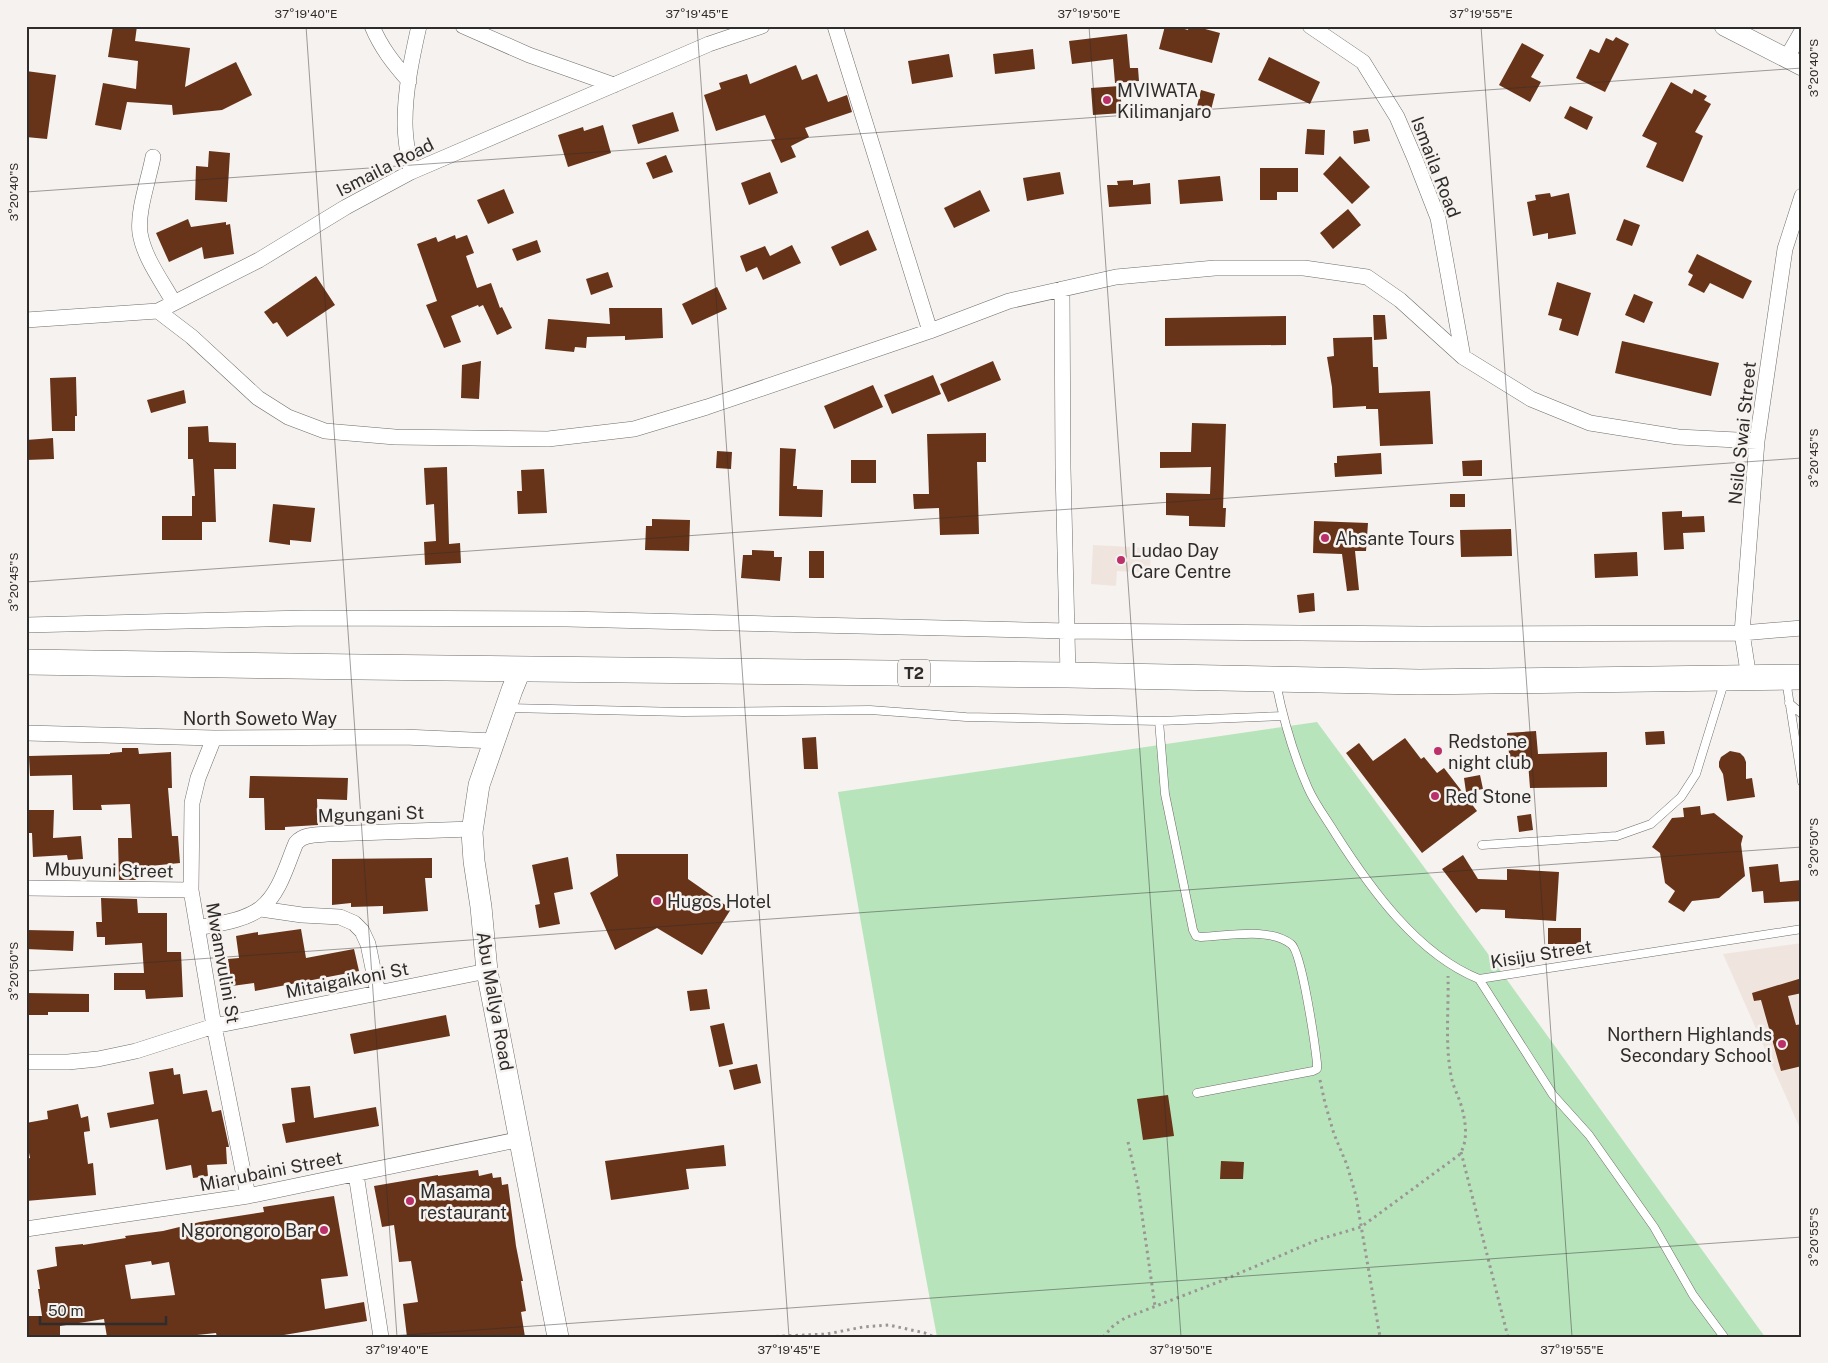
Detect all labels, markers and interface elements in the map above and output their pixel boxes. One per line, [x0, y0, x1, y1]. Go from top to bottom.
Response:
text: 37°19'40"E [275, 7, 337, 21]
text: 37°19'45"E [665, 7, 729, 21]
text: 37°19'50"E [1057, 7, 1121, 21]
text: 37°19'55"E [1449, 7, 1513, 21]
text: 3°20'40"S [1807, 39, 1821, 97]
place label: MVIWATA Kilimanjaro [1117, 80, 1211, 122]
marker: MVIWATA Kilimanjaro [1101, 94, 1113, 106]
street label: Ismaila Road [1407, 113, 1465, 221]
street label: Ismaila Road [333, 133, 437, 201]
text: 3°20'40"S [7, 163, 21, 221]
street label: Nsilo Swai Street [1724, 360, 1760, 506]
text: 3°20'45"S [1807, 429, 1821, 487]
place label: Ahsante Tours [1335, 528, 1455, 549]
marker: Ahsante Tours [1319, 532, 1331, 544]
place label: Ludao Day Care Centre [1131, 540, 1231, 582]
text: 3°20'45"S [7, 553, 21, 611]
marker: Ludao Day Care Centre [1115, 554, 1127, 566]
road number: T2 [898, 660, 930, 686]
street label: North Soweto Way [183, 708, 338, 729]
place label: Redstone night club [1448, 731, 1531, 773]
marker: Redstone night club [1432, 745, 1444, 757]
place label: Red Stone [1445, 786, 1531, 807]
marker: Red Stone [1429, 790, 1441, 802]
street label: Mgungani St [317, 802, 425, 826]
text: 3°20'50"S [1807, 818, 1821, 876]
street label: Mbuyuni Street [44, 858, 174, 882]
place label: Hugos Hotel [667, 891, 772, 912]
marker: Hugos Hotel [651, 895, 663, 907]
street label: Mwamvulini St [202, 901, 244, 1025]
street label: Abu Mallya Road [472, 930, 518, 1072]
street label: Kisiju Street [1489, 936, 1593, 972]
text: 3°20'50"S [7, 942, 21, 1000]
street label: Mitaigaikoni St [284, 958, 410, 1002]
place label: Northern Highlands Secondary School [1607, 1024, 1772, 1066]
marker: Northern Highlands Secondary School [1776, 1038, 1788, 1050]
street label: Miarubaini Street [198, 1147, 344, 1195]
place label: Masama restaurant [420, 1181, 507, 1223]
marker: Masama restaurant [404, 1195, 416, 1207]
text: 3°20'55"S [1807, 1207, 1821, 1267]
place label: Ngorongoro Bar [181, 1220, 314, 1241]
marker: Ngorongoro Bar [318, 1224, 330, 1236]
scale bar [40, 1293, 166, 1325]
text: 50 m [48, 1302, 83, 1319]
text: 37°19'40"E [366, 1343, 428, 1357]
text: 37°19'45"E [757, 1343, 821, 1357]
text: 37°19'50"E [1149, 1343, 1213, 1357]
text: 37°19'55"E [1540, 1343, 1604, 1357]

